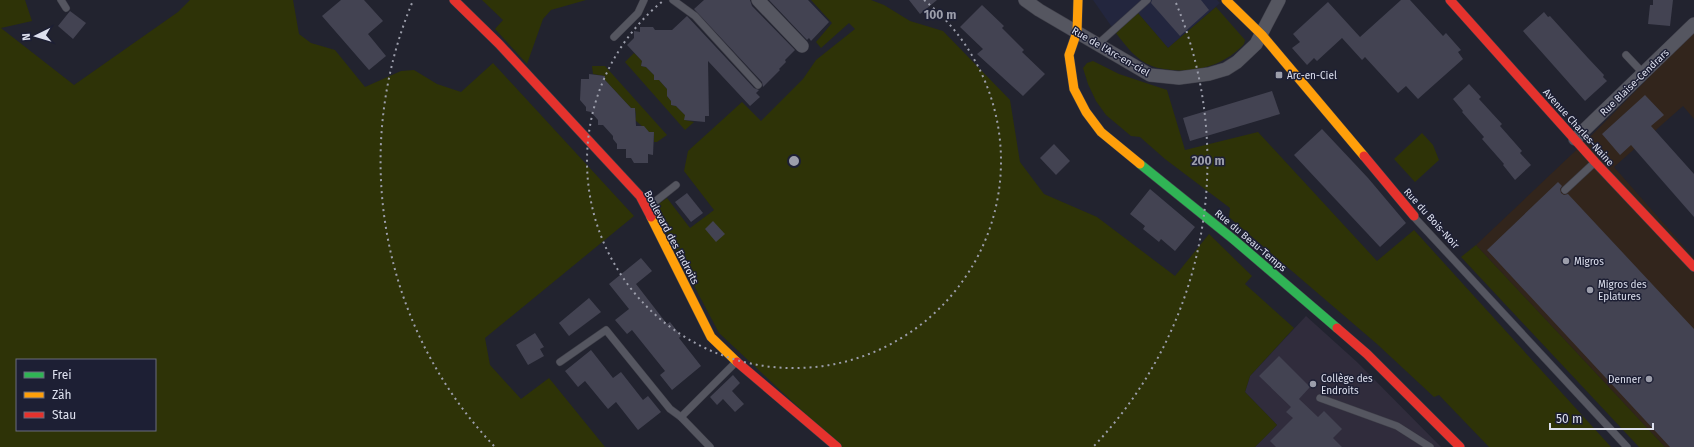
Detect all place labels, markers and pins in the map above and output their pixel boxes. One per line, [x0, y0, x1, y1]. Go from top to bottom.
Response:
marker: Arc-en-Ciel [1274, 70, 1284, 80]
place label: Arc-en-Ciel [1287, 70, 1337, 82]
centre of rings [787, 154, 801, 168]
marker: Migros [1561, 256, 1571, 266]
place label: Migros [1574, 256, 1604, 268]
place label: Migros des Eplatures [1598, 279, 1647, 303]
marker: Migros des Eplatures [1585, 285, 1595, 295]
place label: Collège des Endroits [1321, 373, 1373, 397]
place label: Denner [1608, 374, 1641, 386]
marker: Denner [1644, 374, 1654, 384]
marker: Collège des Endroits [1308, 379, 1318, 389]

